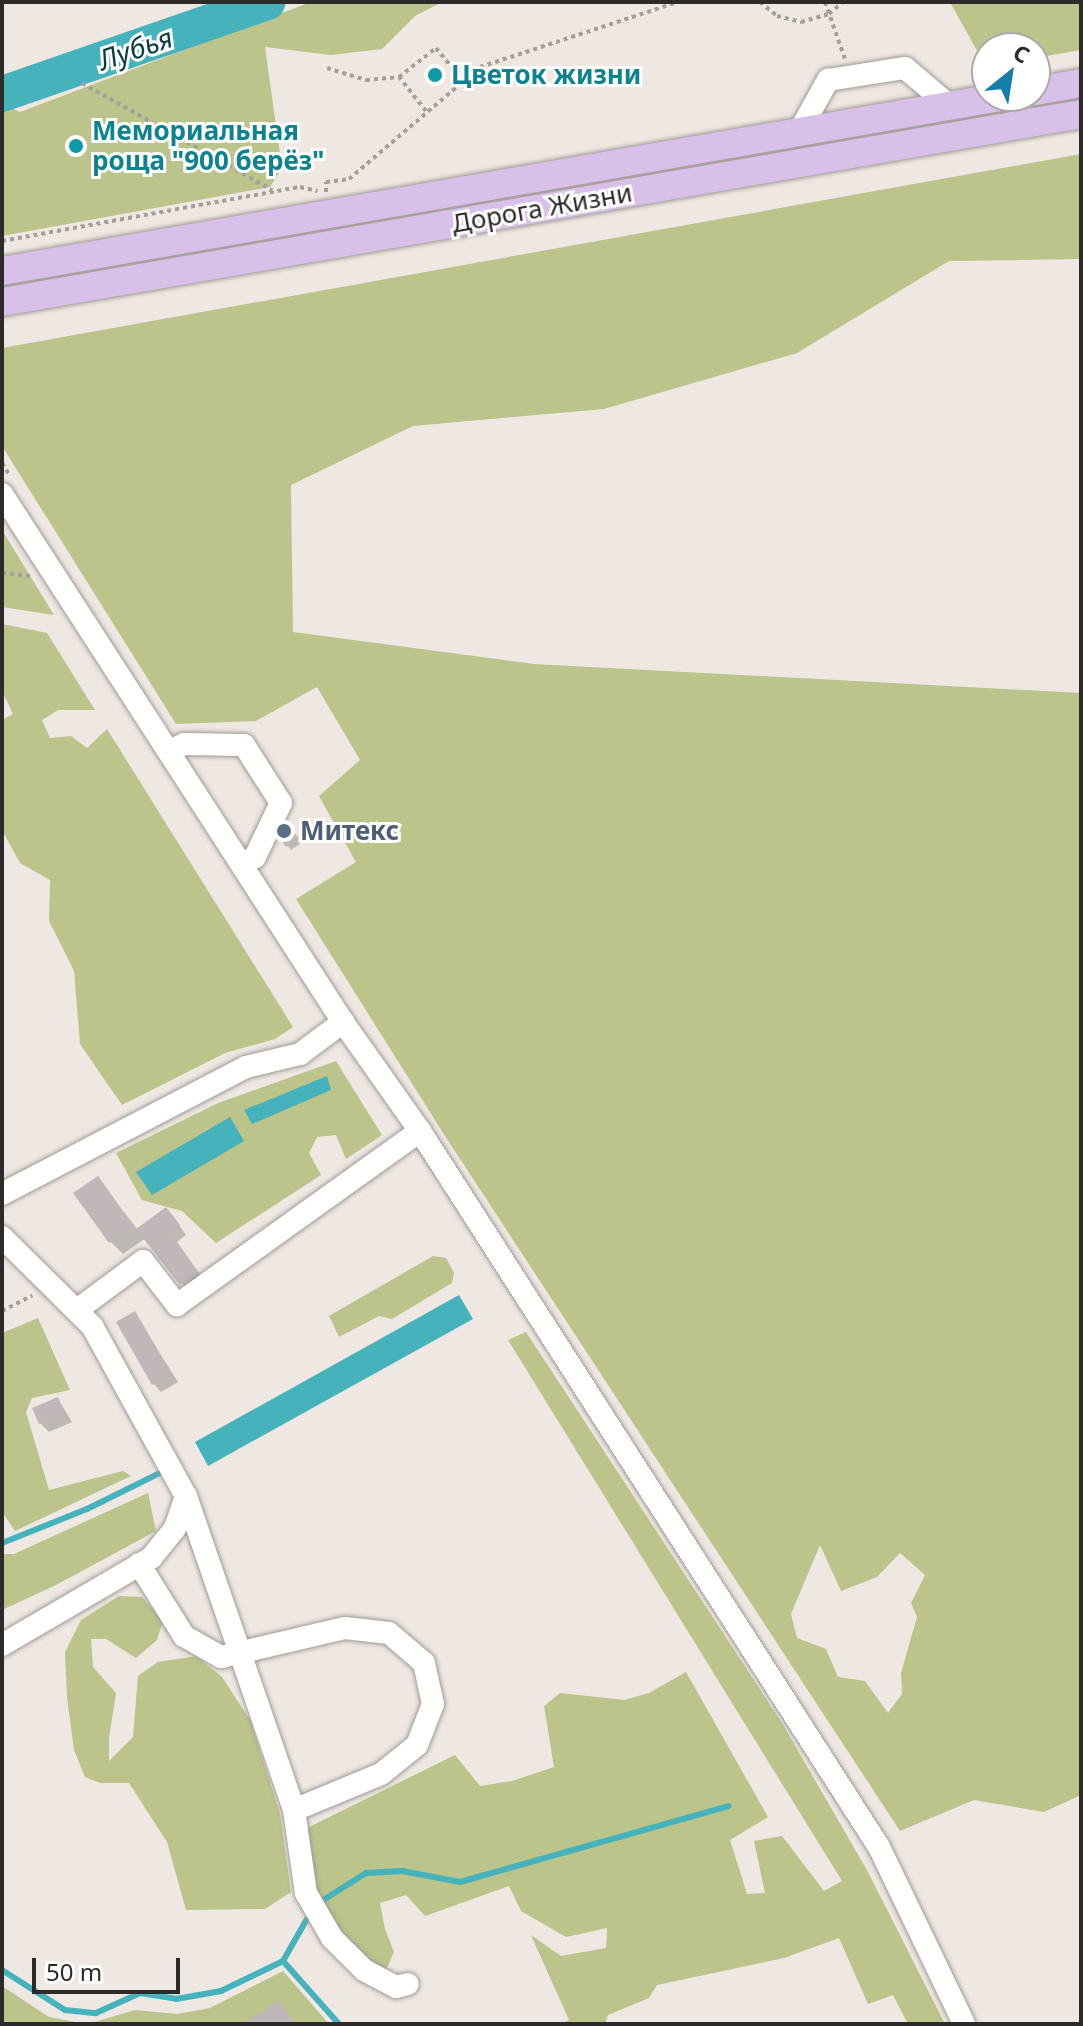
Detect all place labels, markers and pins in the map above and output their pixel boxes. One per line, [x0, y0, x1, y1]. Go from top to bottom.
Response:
place label: Цветок жизни [451, 59, 641, 91]
marker: Цветок жизни [426, 66, 444, 84]
place label: Мемориальная роща "900 берёз" [92, 115, 324, 176]
marker: Мемориальная роща "900 берёз" [67, 137, 85, 155]
place label: Митекс [300, 815, 399, 847]
marker: Митекс [275, 822, 293, 840]

